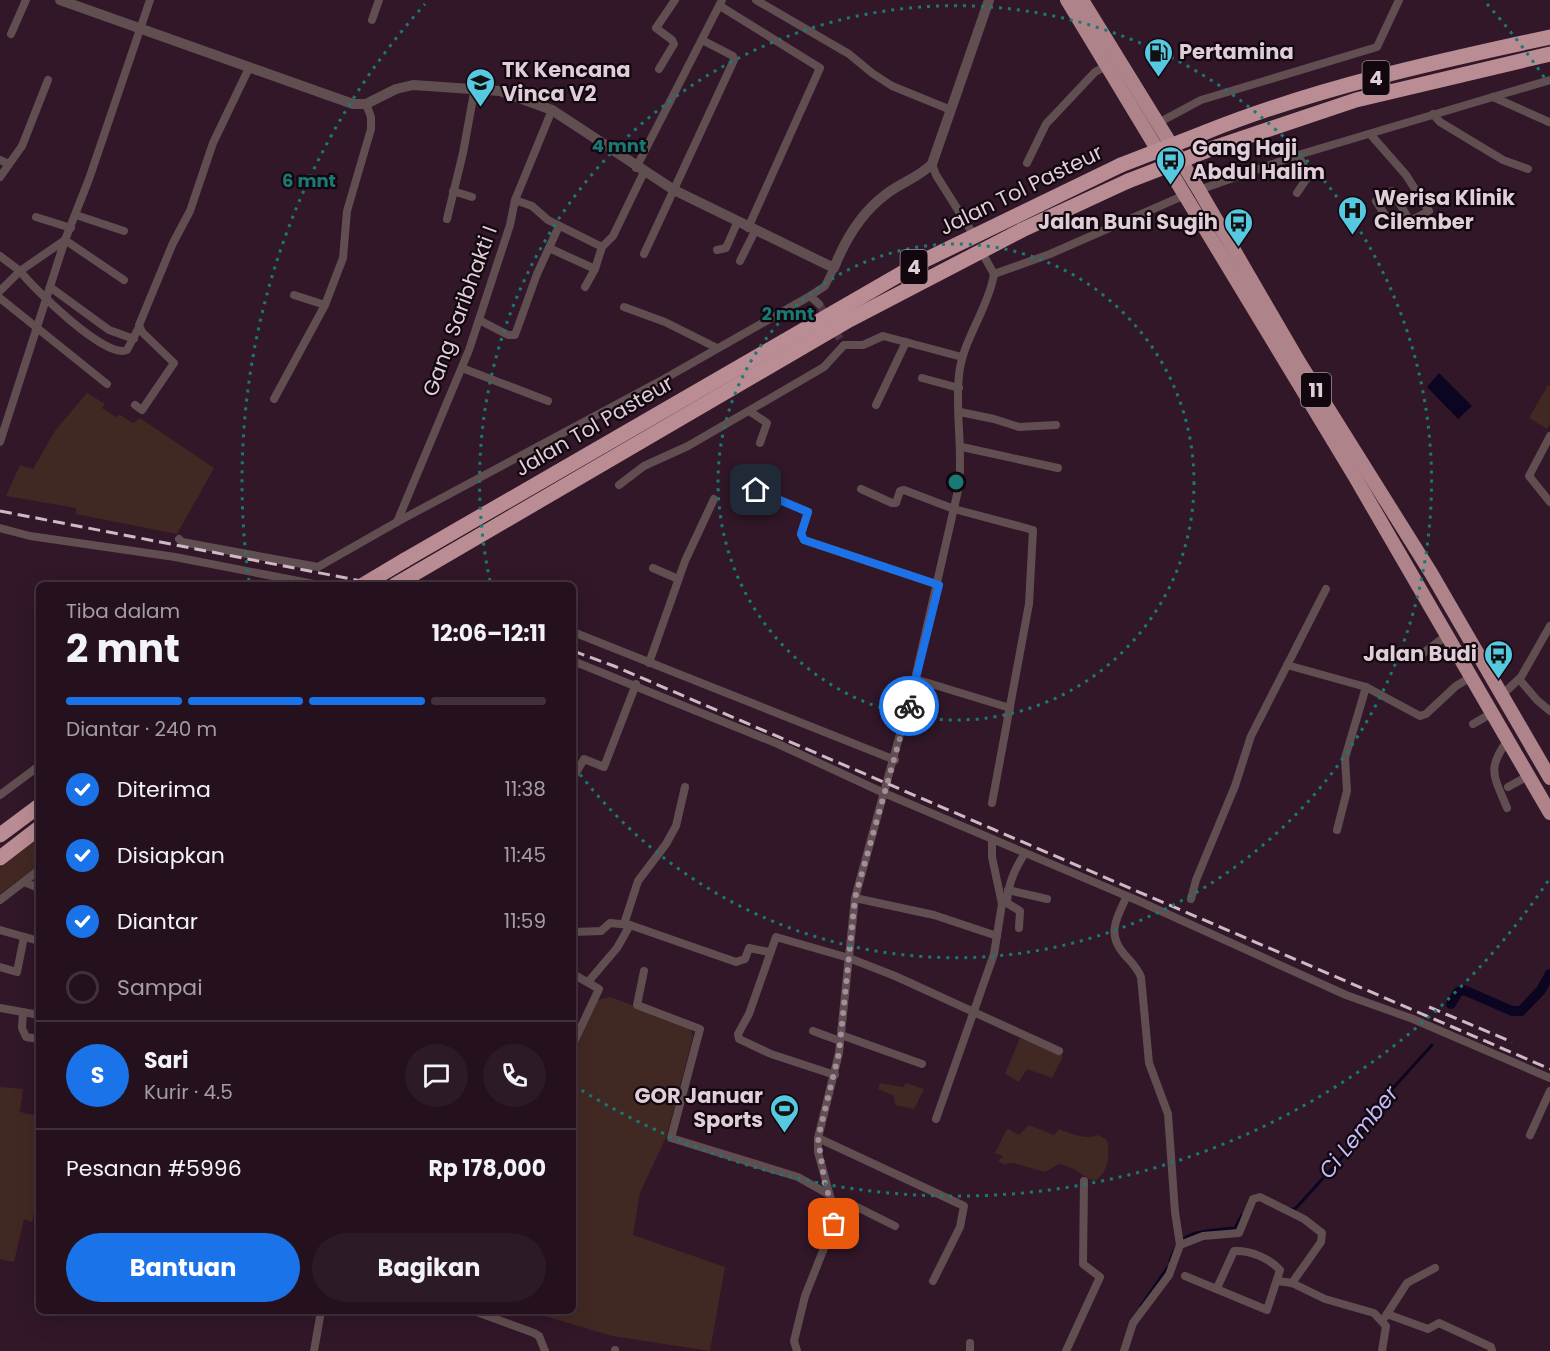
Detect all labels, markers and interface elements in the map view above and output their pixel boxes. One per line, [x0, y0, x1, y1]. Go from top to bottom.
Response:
fuel station icon: Pertamina [1142, 36, 1174, 78]
place label: Pertamina [1179, 37, 1294, 66]
place label: TK Kencana Vinca V2 [502, 55, 631, 108]
road number: 4 [1362, 61, 1390, 95]
school or university icon: TK Kencana Vinca V2 [465, 66, 497, 108]
text: 4 mnt [592, 133, 646, 158]
place label: Gang Haji Abdul Halim [1192, 133, 1325, 186]
street label: Jalan Tol Pasteur [934, 137, 1108, 242]
bus stop icon: Gang Haji Abdul Halim [1155, 144, 1187, 186]
text: 6 mnt [282, 168, 336, 193]
place label: Werisa Klinik Cilember [1374, 183, 1515, 236]
hospital icon: Werisa Klinik Cilember [1337, 194, 1369, 236]
bus stop icon: Jalan Buni Sugih [1223, 206, 1255, 248]
place label: Jalan Buni Sugih [1038, 207, 1218, 236]
street label: Gang Saribhakti I [415, 222, 504, 400]
road number: 4 [900, 250, 928, 284]
text: 2 mnt [762, 301, 814, 326]
street label: Jalan Tol Pasteur [509, 368, 678, 483]
road number: 11 [1301, 373, 1331, 407]
pin [730, 464, 781, 515]
centre of rings [946, 472, 966, 492]
icon: home [739, 473, 772, 506]
text: Tiba dalam [66, 597, 180, 625]
text: 12:06–12:11 [432, 618, 546, 649]
text: 2 mnt [66, 621, 180, 676]
bus stop icon: Jalan Budi [1482, 638, 1514, 680]
place label: Jalan Budi [1363, 639, 1477, 668]
courier [879, 676, 939, 736]
icon: bike [893, 690, 926, 723]
text: Diantar · 240 m [66, 715, 217, 743]
icon: check [66, 773, 99, 806]
text: Diterima [117, 774, 211, 805]
text: 11:38 [505, 775, 546, 803]
icon: check [66, 839, 99, 872]
text: Disiapkan [117, 840, 225, 871]
text: 11:45 [504, 841, 546, 869]
icon: check [66, 905, 99, 938]
text: Diantar [117, 906, 198, 937]
text: 11:59 [504, 907, 546, 935]
text: Sampai [117, 972, 203, 1003]
button: chat [405, 1044, 468, 1107]
button: phone [483, 1044, 546, 1107]
text: Sari [144, 1045, 188, 1076]
text: S [91, 1060, 104, 1091]
text: Kurir · 4.5 [144, 1078, 233, 1106]
water label: Ci Lember [1311, 1079, 1406, 1185]
place label: GOR Januar Sports [634, 1081, 763, 1134]
sports icon: GOR Januar Sports [768, 1092, 800, 1134]
text: Pesanan #5996 [66, 1153, 242, 1184]
text: Rp 178,000 [428, 1153, 546, 1184]
pin [808, 1198, 859, 1249]
icon: bag [817, 1207, 850, 1240]
button: Bantuan [66, 1233, 300, 1302]
button: Bagikan [312, 1233, 546, 1302]

